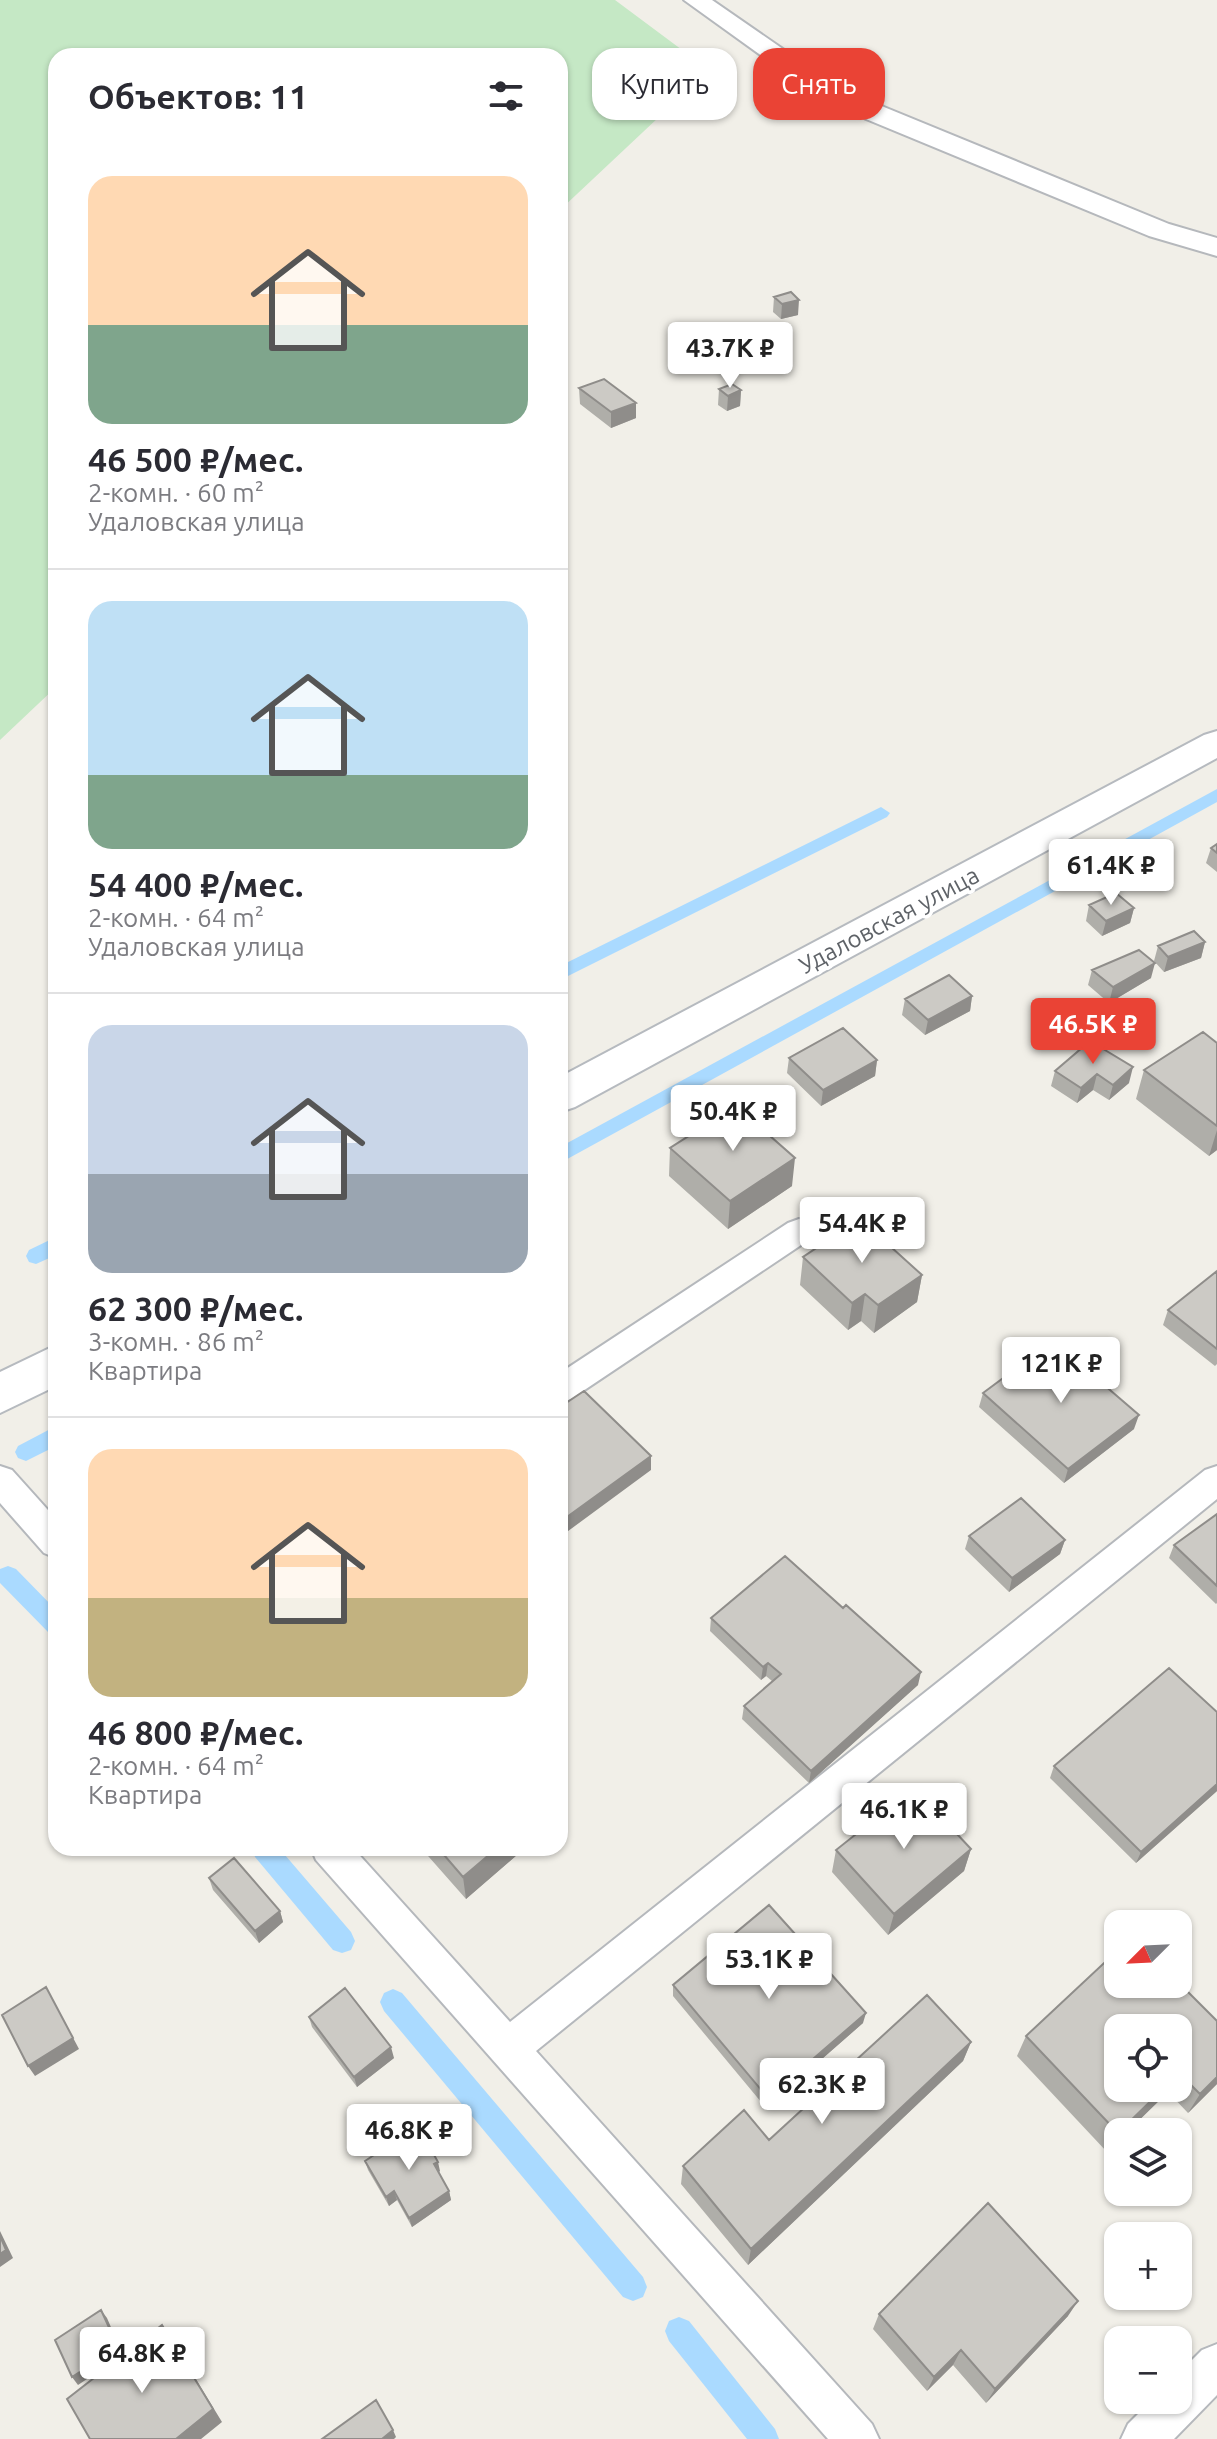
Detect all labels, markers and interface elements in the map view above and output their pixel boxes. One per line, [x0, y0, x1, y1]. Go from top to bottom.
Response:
chip: Купить [592, 48, 737, 120]
chip: Снять [753, 48, 885, 120]
icon: filters [484, 74, 528, 118]
text: Объектов: 11 [88, 77, 308, 115]
icon: home [236, 228, 380, 372]
pin: 43.7K ₽ [656, 322, 804, 390]
text: 43.7K ₽ [686, 333, 774, 362]
text: 46 500 ₽/мес. [88, 440, 303, 478]
text: 2-комн. · 60 m² [88, 478, 264, 507]
text: Удаловская улица [88, 507, 305, 536]
icon: home [236, 653, 380, 797]
pin: 61.4K ₽ [1037, 839, 1185, 907]
text: 61.4K ₽ [1067, 850, 1155, 879]
street label: Удаловская улица [794, 861, 984, 979]
text: 54 400 ₽/мес. [88, 865, 303, 903]
text: 2-комн. · 64 m² [88, 903, 264, 932]
text: Удаловская улица [88, 932, 305, 961]
pin: 46.5K ₽ [1019, 998, 1167, 1066]
text: 46.5K ₽ [1049, 1009, 1137, 1038]
icon: home [236, 1077, 380, 1221]
pin: 50.4K ₽ [659, 1085, 807, 1153]
text: 50.4K ₽ [689, 1096, 777, 1125]
pin: 54.4K ₽ [788, 1197, 936, 1265]
text: 54.4K ₽ [818, 1208, 906, 1237]
text: 62 300 ₽/мес. [88, 1289, 303, 1327]
text: 3-комн. · 86 m² [88, 1327, 264, 1356]
pin: 121K ₽ [996, 1337, 1126, 1405]
text: 121K ₽ [1020, 1348, 1102, 1377]
text: Квартира [88, 1356, 202, 1385]
icon: home [236, 1501, 380, 1645]
text: 46 800 ₽/мес. [88, 1713, 303, 1751]
text: 2-комн. · 64 m² [88, 1751, 264, 1780]
text: Квартира [88, 1780, 202, 1809]
pin: 46.1K ₽ [830, 1783, 978, 1851]
text: 46.1K ₽ [860, 1794, 948, 1823]
north arrow [1104, 1910, 1192, 1998]
map controls [1104, 1910, 1192, 2414]
pin: 53.1K ₽ [695, 1933, 843, 2001]
text: 53.1K ₽ [725, 1944, 813, 1973]
button: locate [1104, 2014, 1192, 2102]
pin: 62.3K ₽ [748, 2058, 896, 2126]
text: 62.3K ₽ [778, 2069, 866, 2098]
pin: 46.8K ₽ [335, 2104, 483, 2172]
text: 46.8K ₽ [365, 2115, 453, 2144]
button: layers [1104, 2118, 1192, 2206]
button: + [1104, 2222, 1192, 2310]
button: − [1104, 2326, 1192, 2414]
pin: 64.8K ₽ [68, 2327, 216, 2395]
text: 64.8K ₽ [98, 2338, 186, 2367]

